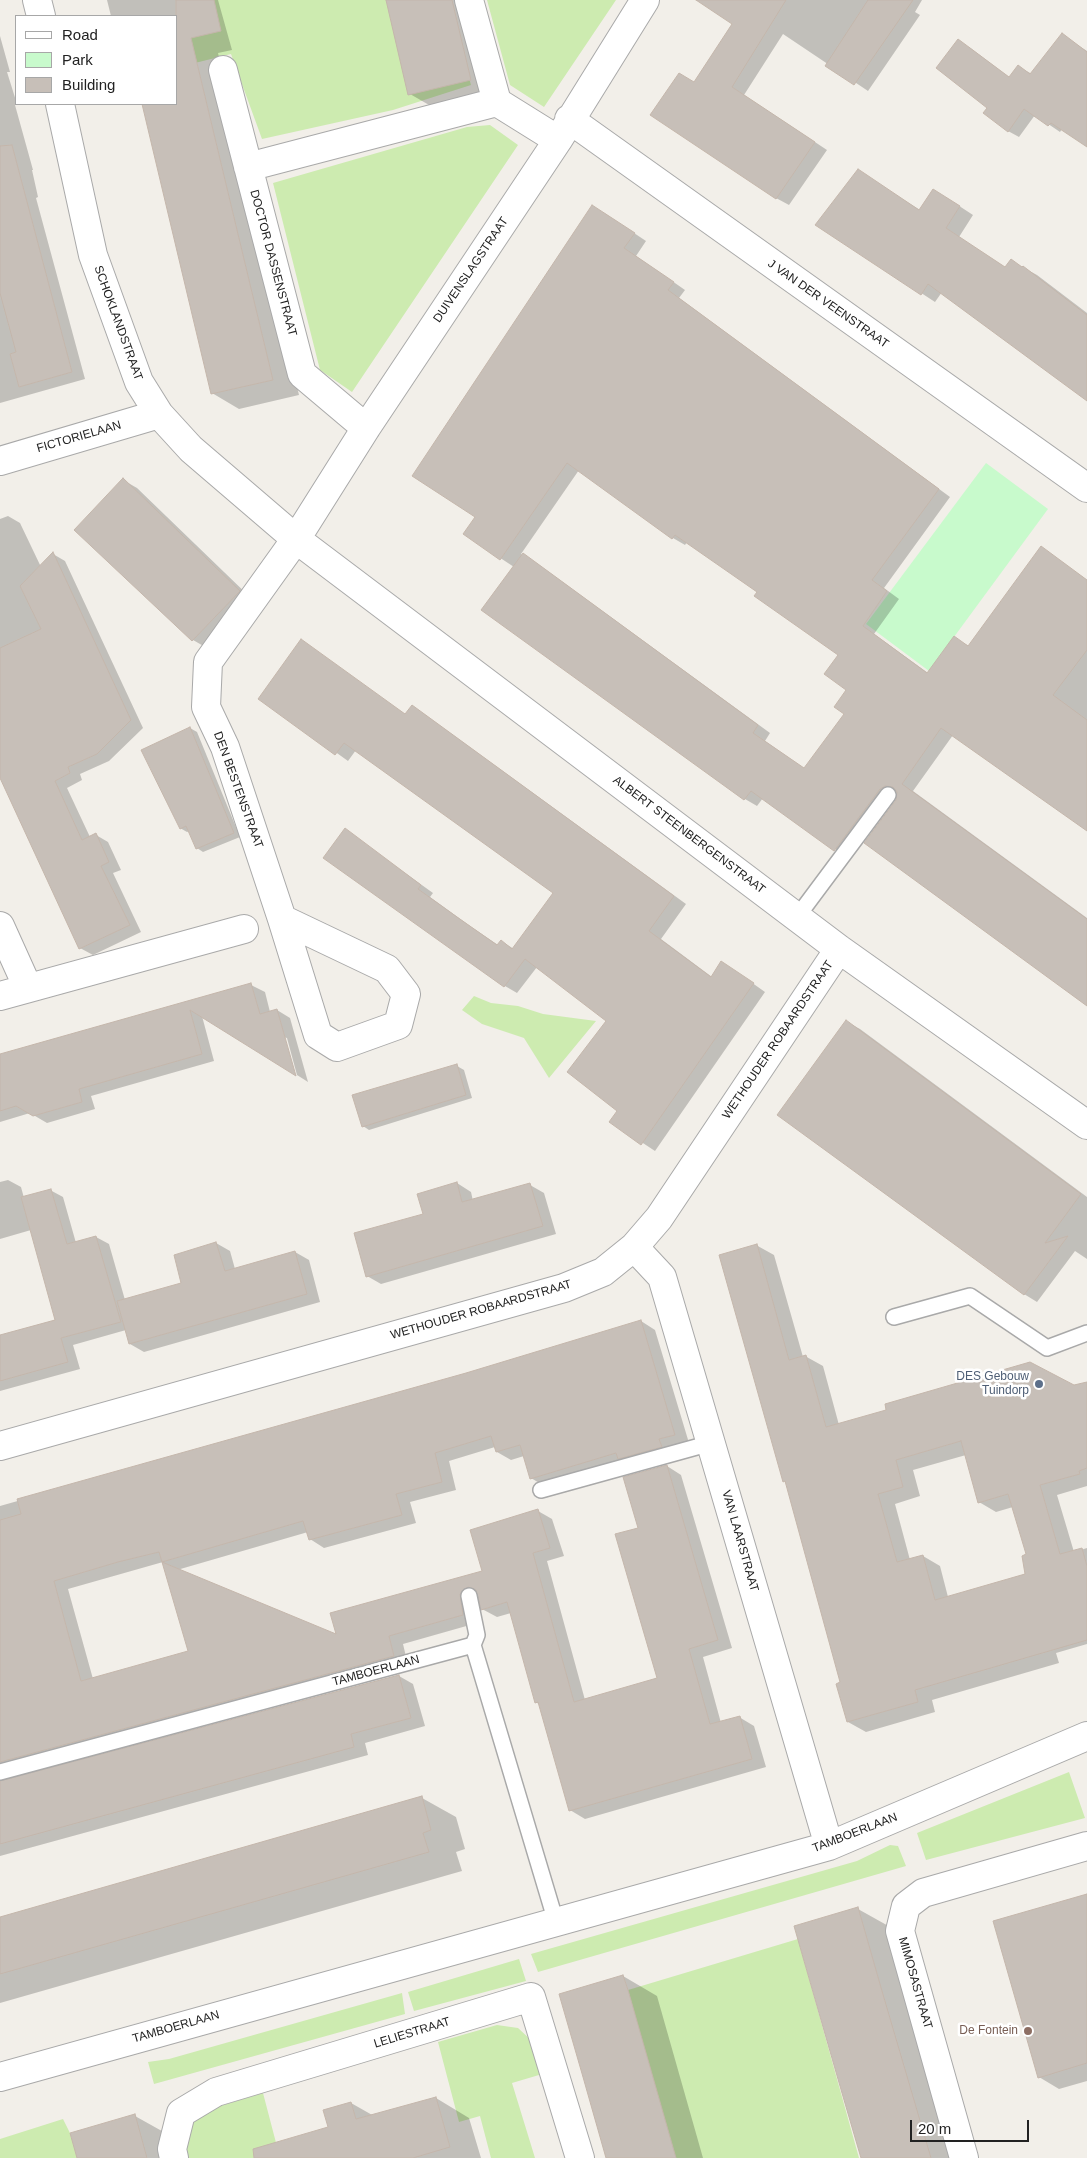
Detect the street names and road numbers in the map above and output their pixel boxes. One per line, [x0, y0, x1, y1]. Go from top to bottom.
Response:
street label: DOCTOR DASSENSTRAAT [247, 188, 299, 338]
street label: DUIVENSLAGSTRAAT [430, 215, 512, 325]
street label: J VAN DER VEENSTRAAT [765, 257, 891, 351]
street label: SCHOKLANDSTRAAT [91, 264, 145, 382]
street label: FICTORIELAAN [35, 418, 123, 456]
street label: DEN BESTENSTRAAT [210, 730, 266, 850]
street label: ALBERT STEENBERGENSTRAAT [610, 773, 768, 897]
street label: WETHOUDER ROBAARDSTRAAT [720, 958, 836, 1122]
street label: WETHOUDER ROBAARDSTRAAT [389, 1277, 573, 1343]
street label: VAN LAARSTRAAT [719, 1489, 761, 1593]
street label: TAMBOERLAAN [331, 1652, 421, 1690]
street label: TAMBOERLAAN [811, 1810, 899, 1856]
street label: MIMOSASTRAAT [895, 1935, 935, 2031]
street label: TAMBOERLAAN [131, 2008, 221, 2046]
street label: LELIESTRAAT [372, 2015, 452, 2051]

